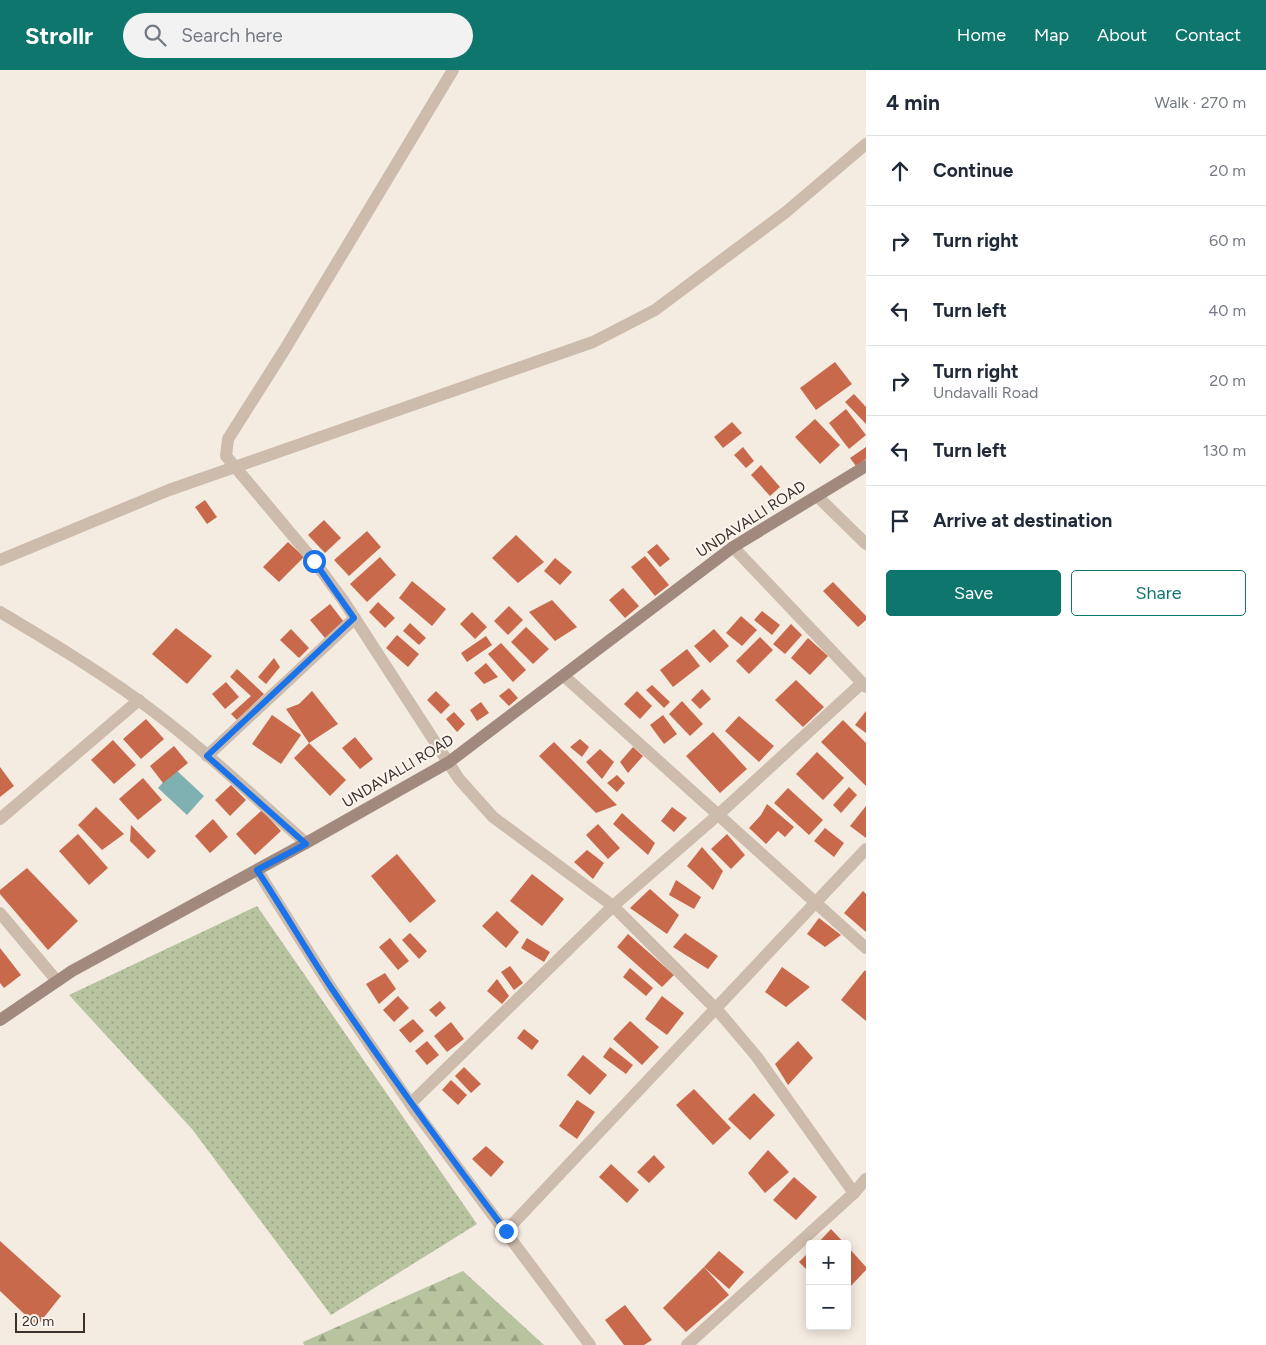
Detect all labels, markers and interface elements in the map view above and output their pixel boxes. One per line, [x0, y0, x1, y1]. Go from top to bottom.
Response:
search box [123, 13, 473, 58]
text: Strollr [25, 21, 93, 50]
icon: search [141, 21, 169, 49]
text: Search here [181, 24, 283, 47]
text: Home [957, 24, 1006, 46]
text: Map [1034, 24, 1069, 46]
text: About [1097, 24, 1147, 46]
text: Contact [1175, 24, 1241, 46]
text: 4 min [886, 90, 940, 115]
text: Walk · 270 m [1155, 93, 1246, 112]
icon: ahead [886, 157, 914, 185]
text: Continue [933, 159, 1013, 182]
text: 20 m [1209, 161, 1246, 180]
icon: right [886, 227, 914, 255]
text: Turn right [933, 229, 1019, 252]
text: 60 m [1209, 231, 1246, 250]
icon: left [886, 297, 914, 325]
text: Turn left [933, 299, 1007, 322]
text: 40 m [1208, 301, 1246, 320]
text: Turn right [933, 360, 1019, 383]
icon: right [886, 367, 914, 395]
text: 20 m [1209, 371, 1246, 390]
text: Undavalli Road [933, 383, 1039, 402]
icon: left [886, 437, 914, 465]
text: Turn left [933, 439, 1007, 462]
text: 130 m [1203, 441, 1246, 460]
street label: UNDAVALLI ROAD [693, 477, 809, 561]
icon: arrive [886, 507, 914, 535]
text: Arrive at destination [933, 509, 1112, 532]
route start [303, 550, 326, 573]
button: Save [886, 570, 1061, 616]
button: Share [1071, 570, 1246, 616]
street label: UNDAVALLI ROAD [339, 731, 457, 811]
route end [495, 1220, 518, 1243]
map controls [806, 1240, 851, 1330]
button: + [806, 1240, 851, 1285]
button: − [806, 1285, 851, 1330]
scale bar [15, 1310, 85, 1333]
text: 20 m [22, 1313, 54, 1330]

